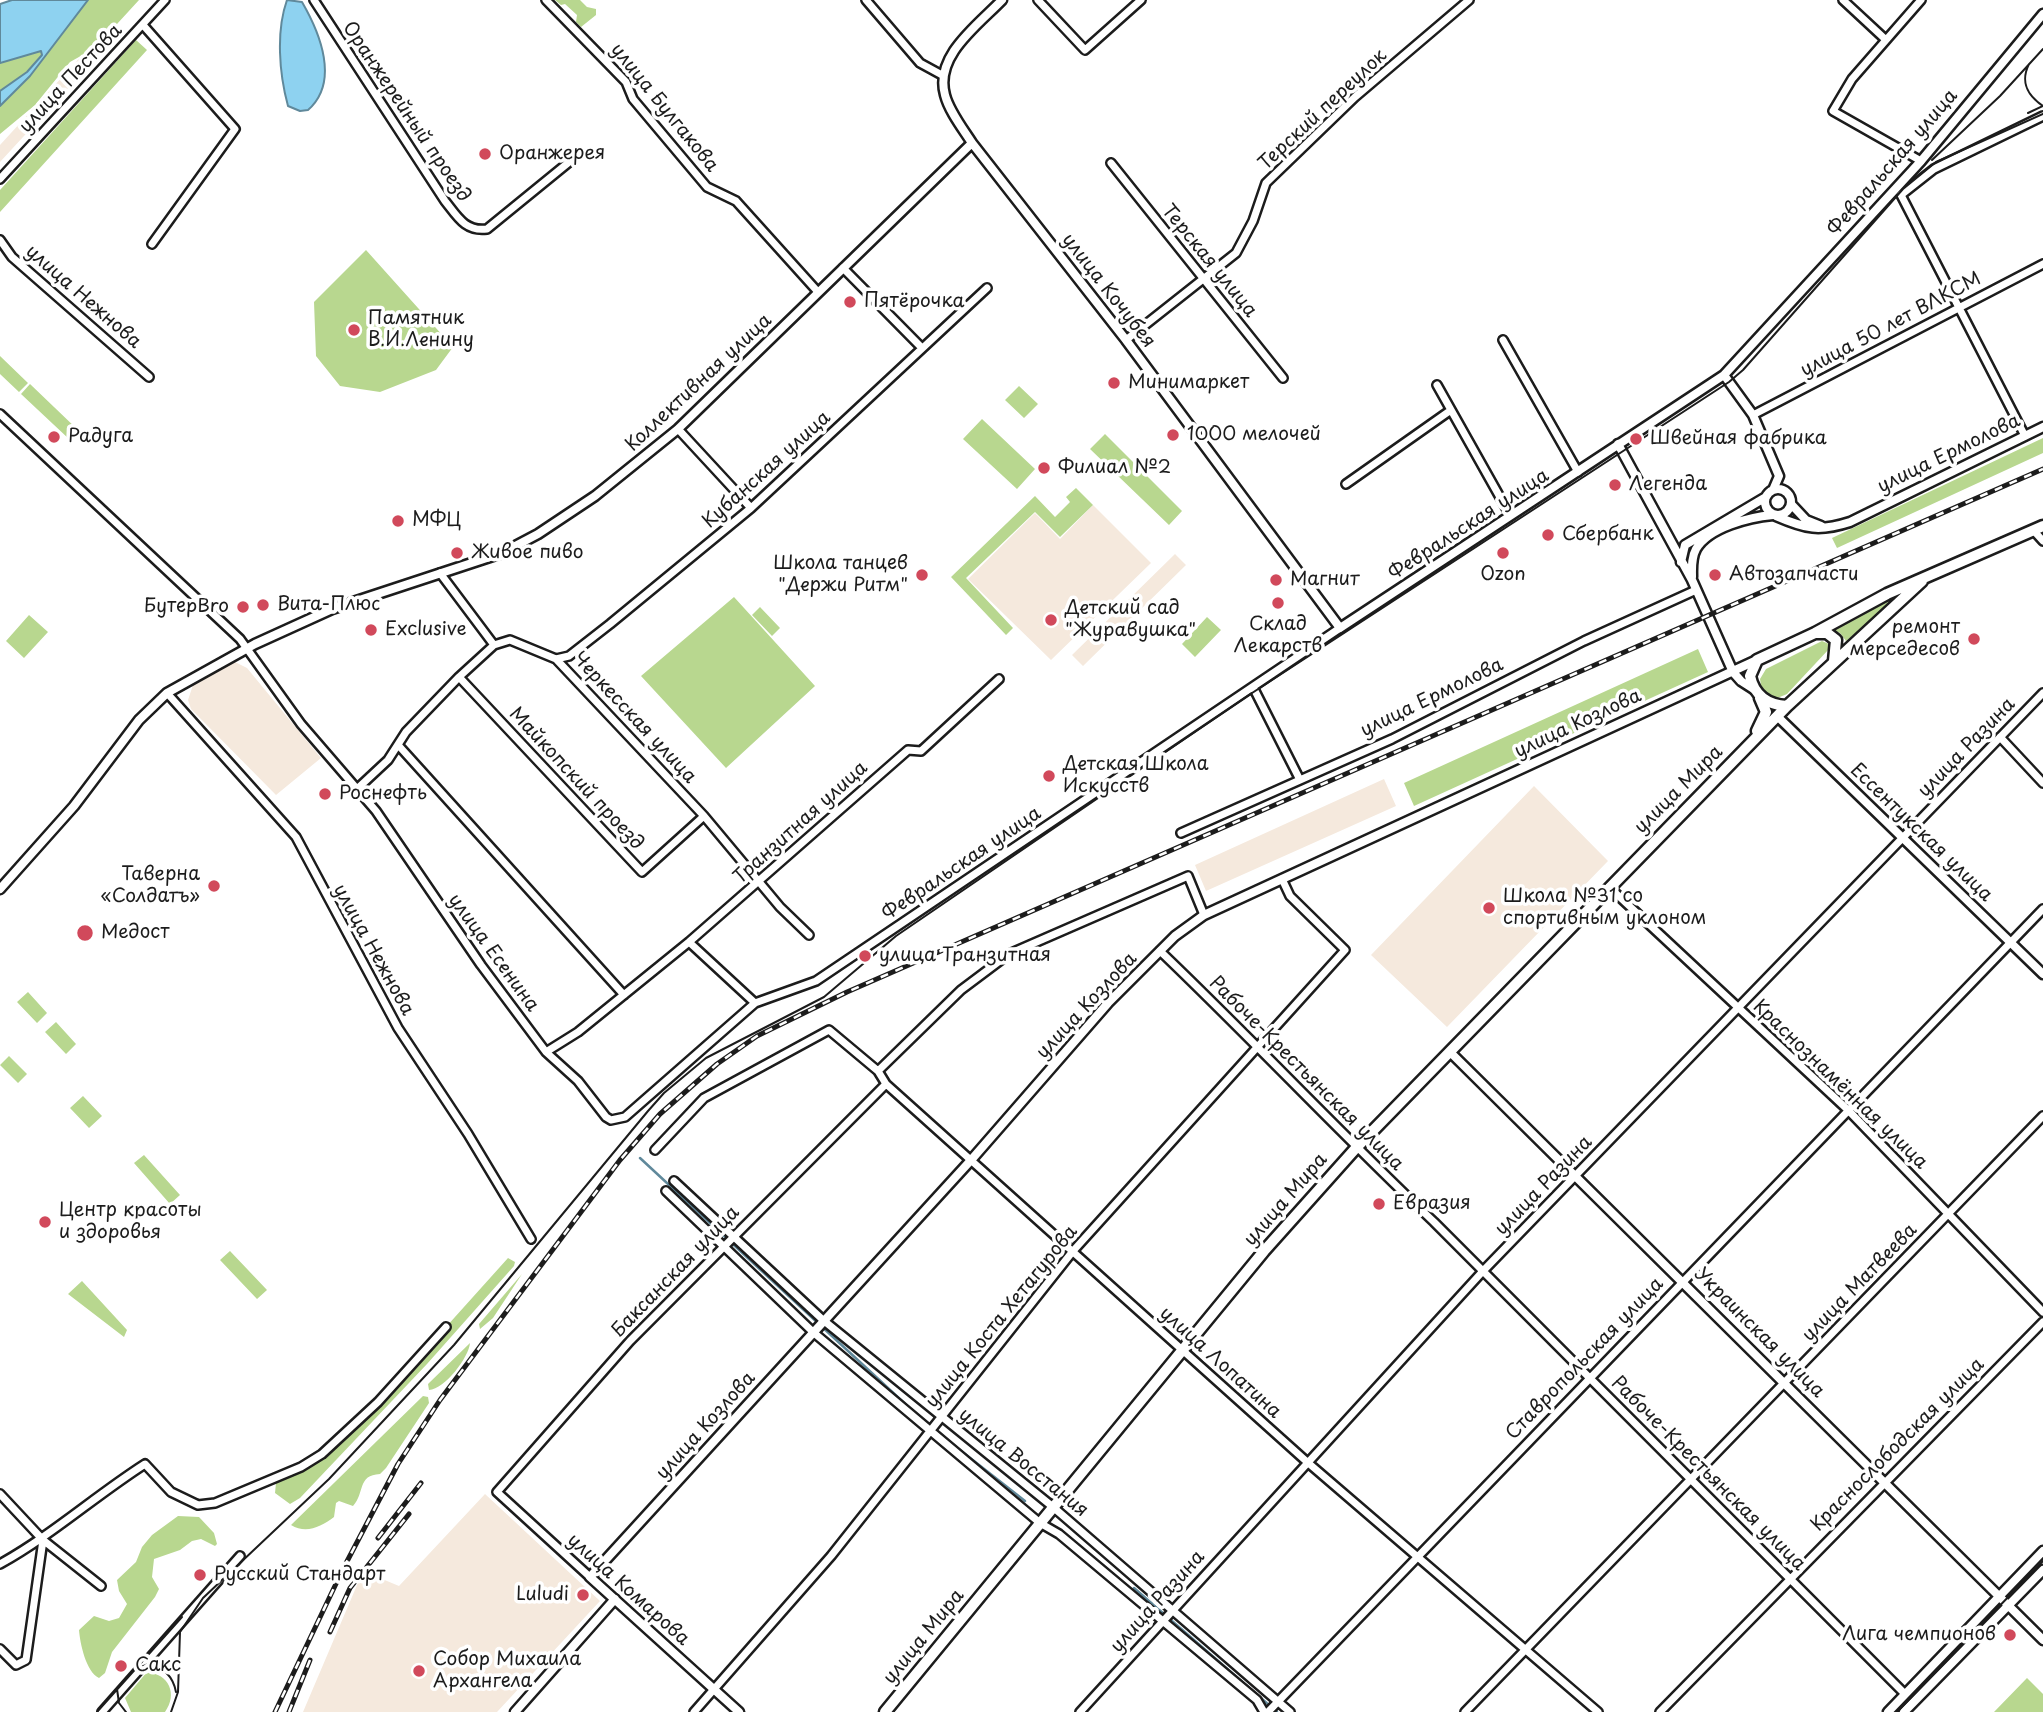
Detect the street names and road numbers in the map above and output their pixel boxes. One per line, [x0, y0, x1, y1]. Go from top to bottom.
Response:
street label: Оранжерейный проезд [337, 17, 475, 207]
street label: улица Пестова [15, 20, 127, 138]
street label: улица Булгакова [605, 39, 723, 177]
street label: Терский переулок [1254, 45, 1392, 175]
street label: Февральская улица [1823, 85, 1963, 241]
street label: Терская улица [1156, 200, 1262, 322]
street label: улица Кочубея [1056, 229, 1160, 353]
street label: улица Нежнова [20, 240, 146, 354]
street label: улица 50 лет ВЛКСМ [1797, 268, 1985, 382]
street label: Коллективная улица [621, 309, 777, 457]
street label: Кубанская улица [698, 407, 836, 533]
street label: улица Ермолова [1874, 410, 2024, 498]
street label: Февральская улица [1385, 465, 1553, 585]
street label: Черкесская улица [567, 648, 701, 788]
street label: улица Ермолова [1357, 654, 1507, 742]
street label: улица Козлова [1511, 685, 1645, 763]
street label: улица Разина [1914, 693, 2020, 803]
street label: Майкопский проезд [504, 703, 648, 855]
street label: улица Мира [1630, 741, 1728, 839]
street label: Транзитная улица [729, 757, 873, 889]
street label: Ессентукская улица [1845, 759, 1997, 907]
street label: Февральская улица [878, 802, 1046, 926]
street label: улица Нежнова [328, 881, 418, 1019]
street label: улица Есенина [443, 890, 543, 1016]
street label: улица Козлова [1032, 948, 1142, 1064]
street label: Рабоче-Крестьянская улица [1204, 972, 1408, 1176]
street label: Краснознамённая улица [1748, 996, 1932, 1174]
street label: улица Разина [1491, 1131, 1597, 1241]
street label: улица Мира [1239, 1149, 1333, 1251]
street label: Баксанская улица [607, 1202, 745, 1342]
street label: улица Матвеева [1798, 1219, 1922, 1347]
street label: улица Коста Хетагурова [921, 1221, 1083, 1413]
street label: Украинская улица [1689, 1263, 1829, 1403]
street label: Ставропольская улица [1502, 1273, 1668, 1445]
street label: улица Лопатина [1154, 1302, 1286, 1424]
street label: Краснослободская улица [1807, 1354, 1989, 1536]
street label: улица Козлова [652, 1367, 760, 1485]
street label: Рабоче-Крестьянская улица [1606, 1372, 1810, 1576]
street label: улица Восстания [953, 1404, 1093, 1522]
street label: улица Комарова [562, 1529, 694, 1651]
street label: улица Разина [1106, 1546, 1210, 1658]
street label: улица Мира [879, 1585, 969, 1689]

